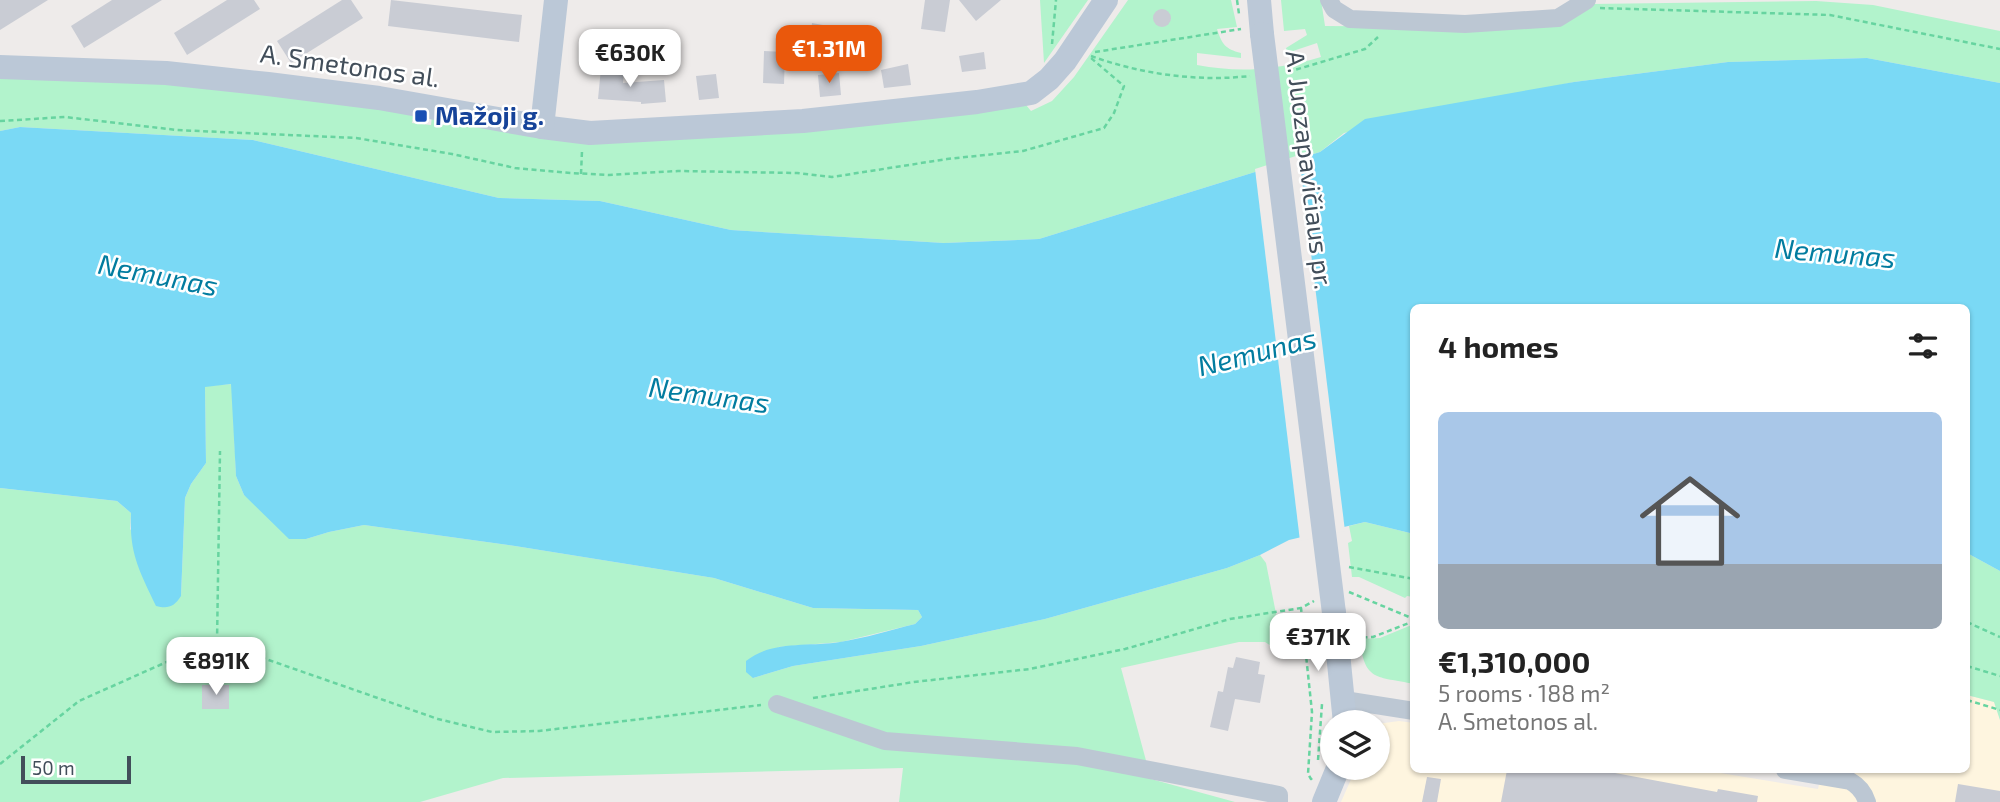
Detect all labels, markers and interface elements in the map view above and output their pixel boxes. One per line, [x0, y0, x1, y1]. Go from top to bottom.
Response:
pin: €1.31M [772, 25, 886, 85]
pin: €630K [581, 29, 679, 89]
text: €1.31M [792, 34, 866, 62]
street label: A. Smetonos al. [259, 37, 442, 92]
text: €630K [595, 38, 665, 66]
street label: A. Juozapavičiaus pr. [1280, 49, 1341, 291]
place label: Mažoji g. [435, 99, 544, 130]
marker: Mažoji g. [413, 108, 429, 124]
water label: Nemunas [1773, 230, 1897, 274]
water label: Nemunas [95, 246, 221, 302]
water label: Nemunas [1194, 320, 1320, 382]
icon: filters [1904, 327, 1942, 365]
text: 4 homes [1438, 328, 1559, 364]
water label: Nemunas [647, 369, 772, 419]
icon: home [1627, 458, 1753, 584]
pin: €371K [1269, 614, 1367, 673]
text: €371K [1286, 622, 1350, 650]
pin: €891K [167, 638, 265, 697]
text: €1,310,000 [1438, 643, 1590, 679]
text: €891K [182, 646, 250, 674]
text: 5 rooms · 188 m² [1438, 679, 1610, 707]
text: A. Smetonos al. [1438, 707, 1598, 735]
map controls [1320, 710, 1390, 780]
button: layers [1320, 710, 1390, 780]
scale bar [21, 753, 131, 785]
text: 50 m [32, 756, 75, 779]

